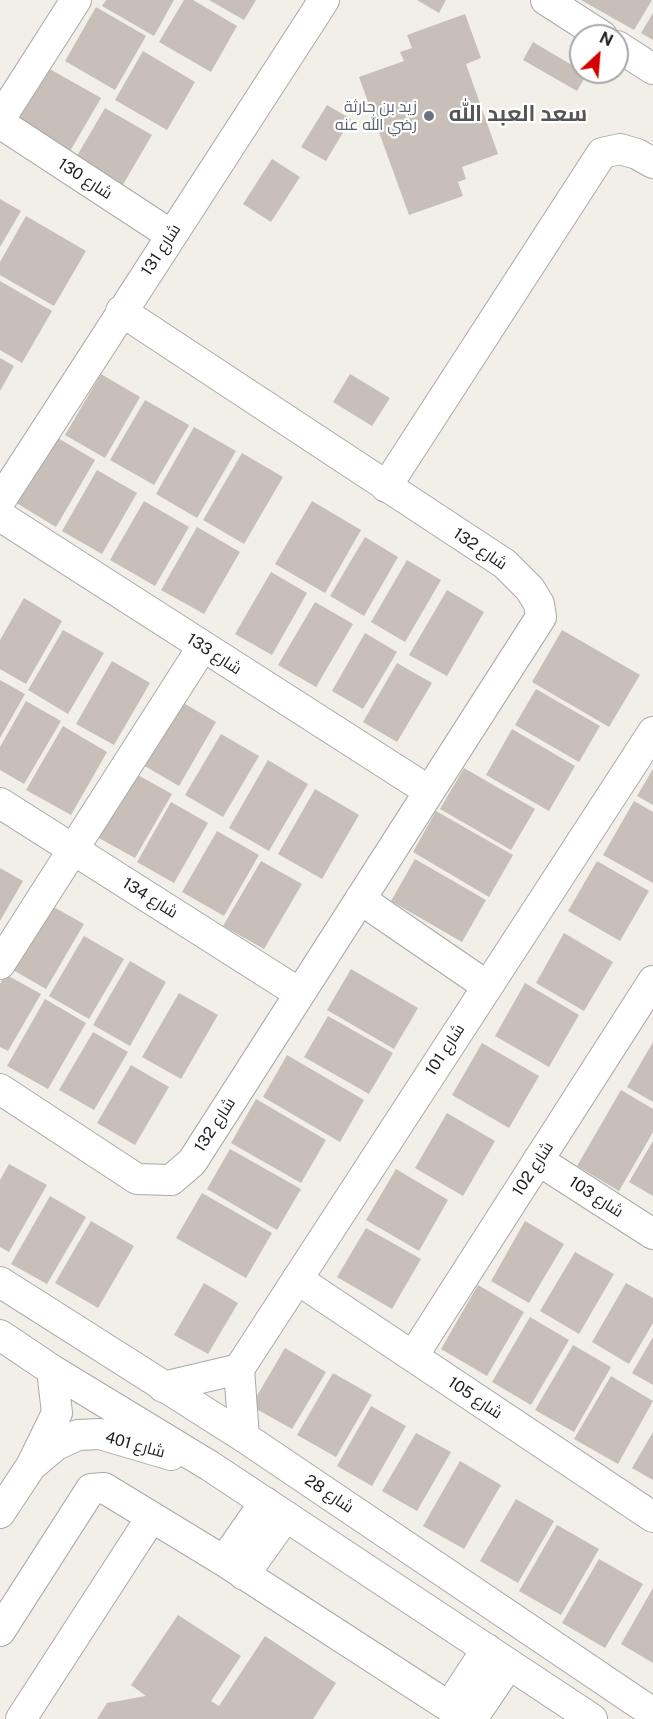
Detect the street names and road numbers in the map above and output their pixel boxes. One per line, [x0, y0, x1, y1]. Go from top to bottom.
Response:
street label: شارع 130 [54, 154, 116, 204]
street label: شارع 131 [137, 220, 185, 280]
street label: شارع 132 [449, 524, 511, 574]
street label: شارع 133 [183, 629, 245, 679]
street label: شارع 134 [119, 874, 181, 922]
street label: شارع 101 [421, 1021, 469, 1079]
street label: شارع 132 [190, 1094, 240, 1156]
street label: شارع 102 [508, 1138, 558, 1200]
street label: شارع 103 [565, 1172, 627, 1222]
street label: شارع 105 [444, 1373, 506, 1423]
street label: شارع 401 [103, 1428, 167, 1462]
street label: شارع 28 [301, 1471, 357, 1517]

